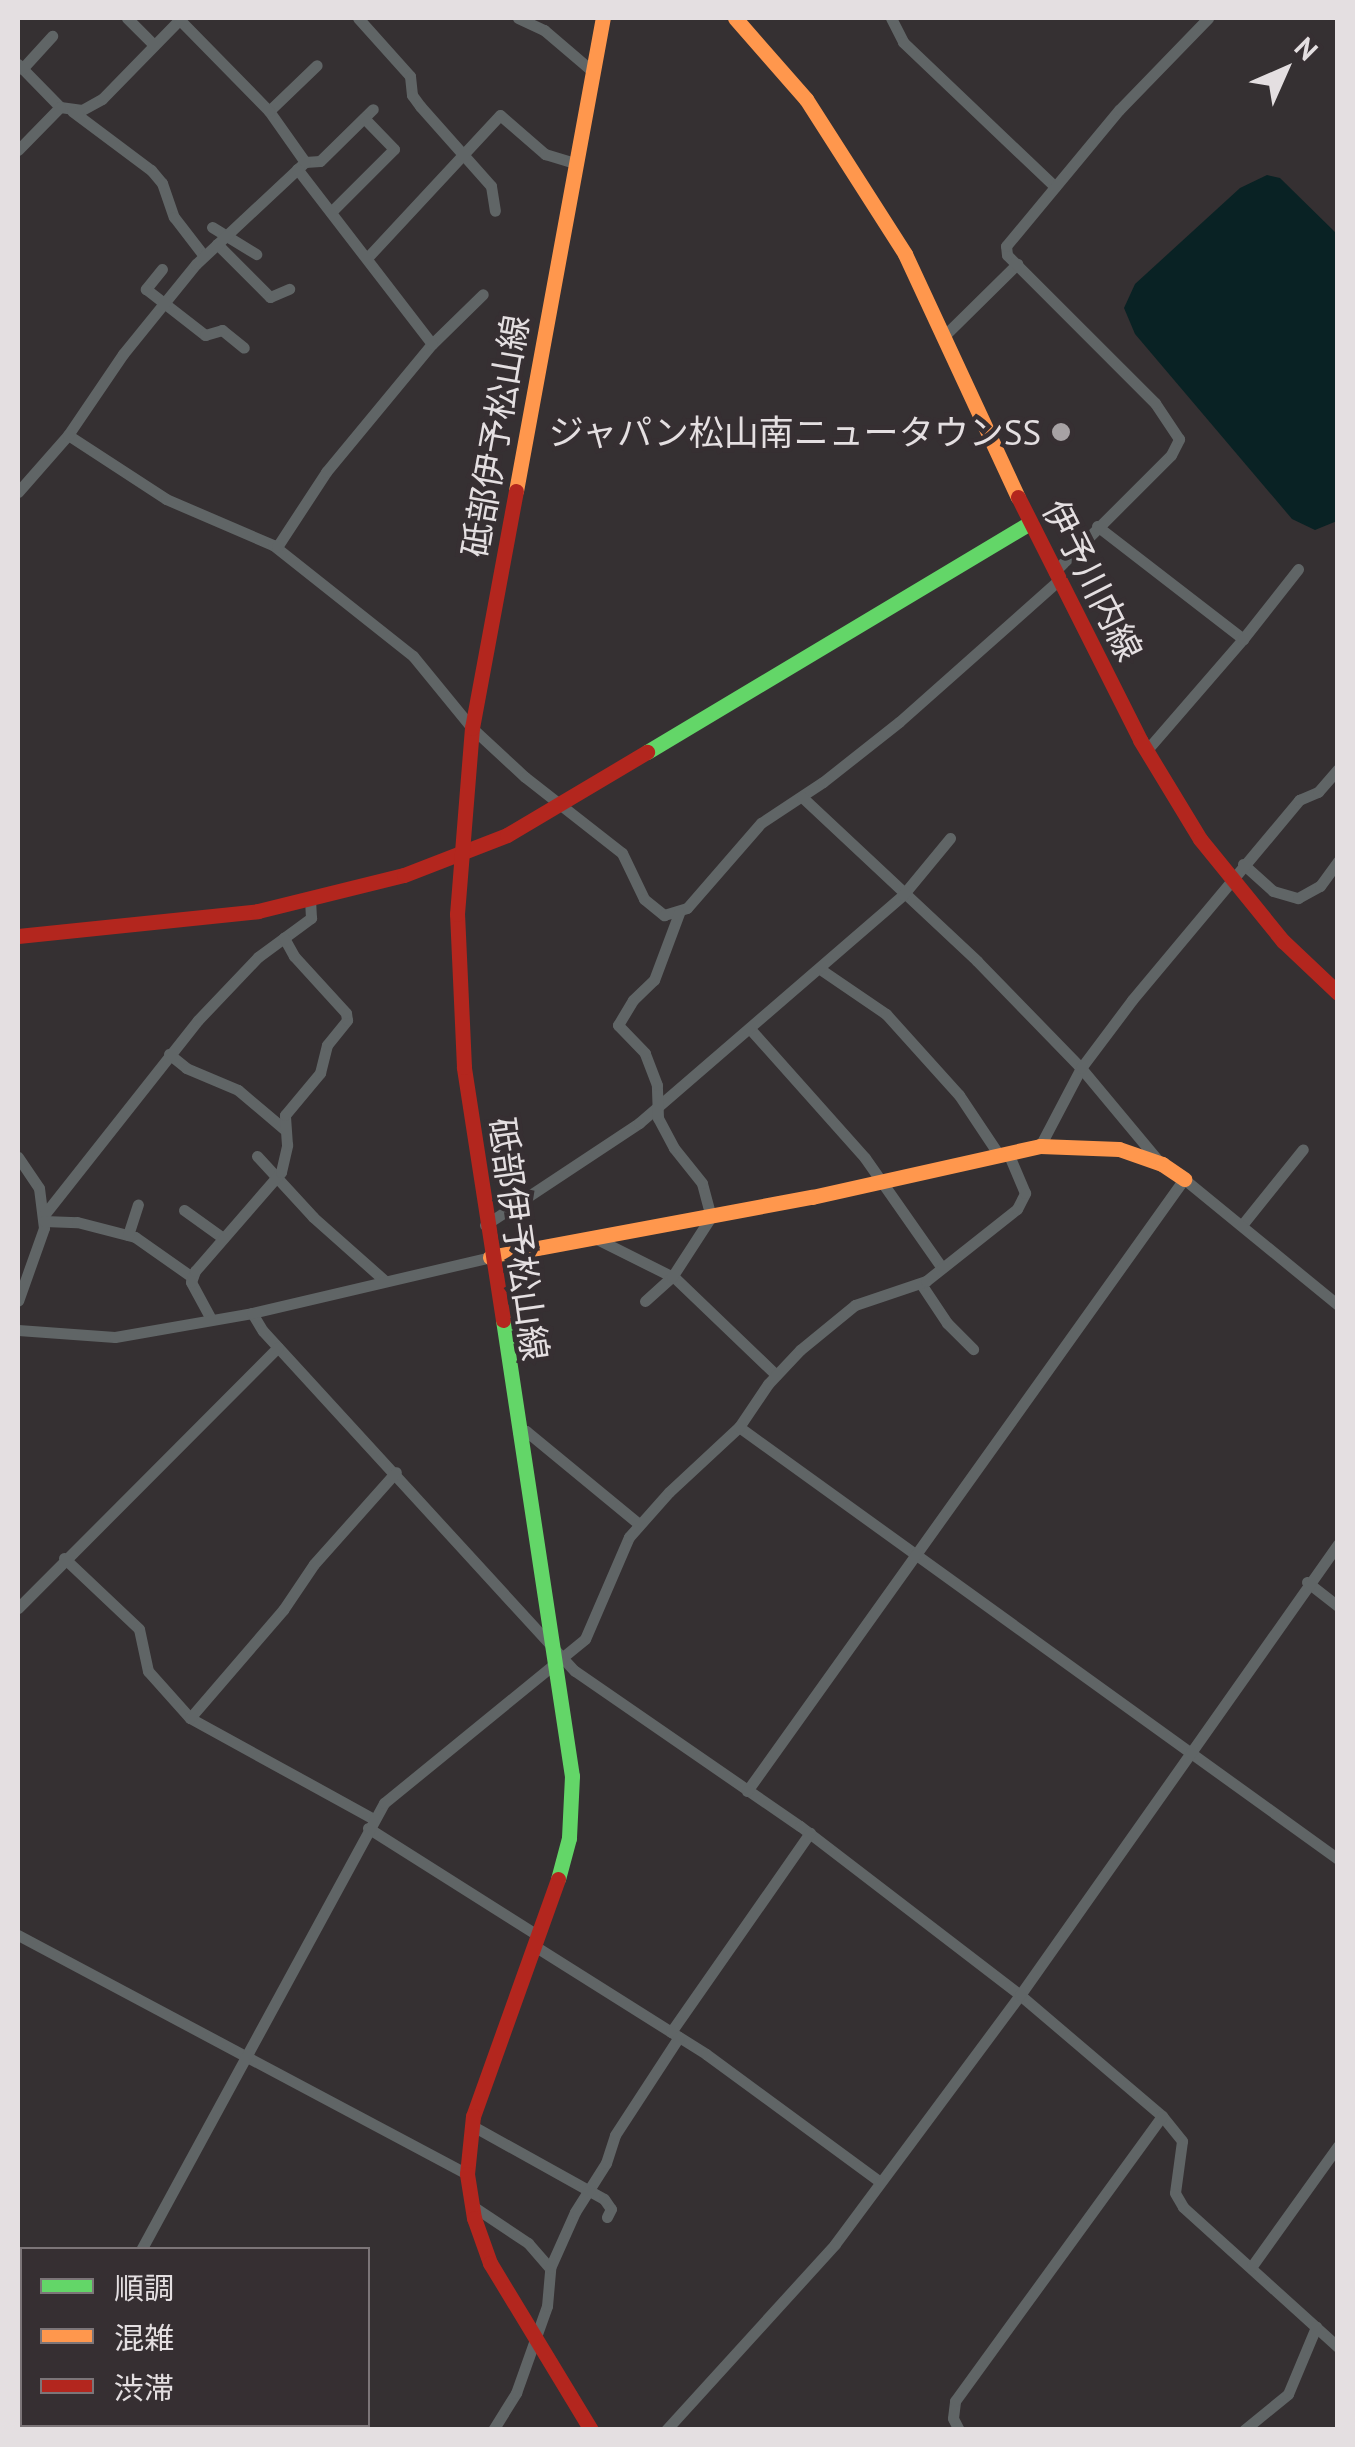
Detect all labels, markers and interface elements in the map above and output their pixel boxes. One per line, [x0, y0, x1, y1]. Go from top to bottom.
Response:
north arrow [1235, 20, 1335, 120]
text: N [1287, 29, 1326, 68]
street label: 砥部伊予松山線 [453, 312, 537, 560]
place label: ジャパン松山南ニュータウンSS [549, 411, 1041, 453]
marker: ジャパン松山南ニュータウンSS [1050, 421, 1072, 443]
street label: 伊予川内線 [1035, 493, 1151, 667]
street label: 砥部伊予松山線 [481, 1115, 557, 1363]
legend [20, 2247, 370, 2427]
text: 順調 [114, 2268, 174, 2307]
text: 混雑 [114, 2318, 174, 2357]
text: 渋滞 [114, 2368, 174, 2407]

